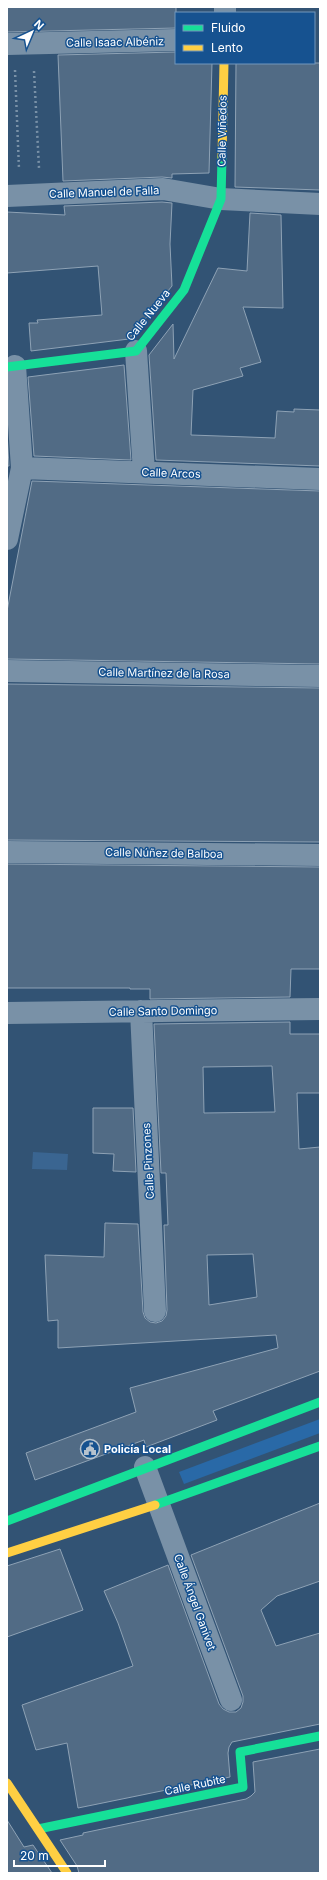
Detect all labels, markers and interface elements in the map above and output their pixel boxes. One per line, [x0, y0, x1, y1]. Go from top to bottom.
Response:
north arrow [12, 12, 52, 52]
legend [175, 12, 315, 64]
text: N [31, 17, 47, 33]
text: Fluido [211, 20, 246, 35]
street label: Calle Isaac Albéniz [66, 34, 164, 50]
text: Lento [211, 40, 243, 55]
street label: Calle Viñedos [214, 95, 230, 167]
street label: Calle Manuel de Falla [49, 183, 159, 201]
street label: Calle Nueva [123, 286, 173, 344]
street label: Calle Arcos [141, 465, 201, 481]
street label: Calle Martínez de la Rosa [98, 665, 230, 681]
street label: Calle Núñez de Balboa [105, 845, 223, 861]
street label: Calle Santo Domingo [109, 1003, 218, 1019]
street label: Calle Pinzones [139, 1122, 157, 1200]
public building icon: Policía Local [79, 1438, 101, 1460]
place label: Policía Local [104, 1442, 171, 1456]
street label: Calle Ángel Ganivet [171, 1552, 219, 1652]
street label: Calle Rubite [163, 1772, 227, 1798]
scale bar [14, 1842, 105, 1868]
text: 20 m [20, 1848, 49, 1863]

